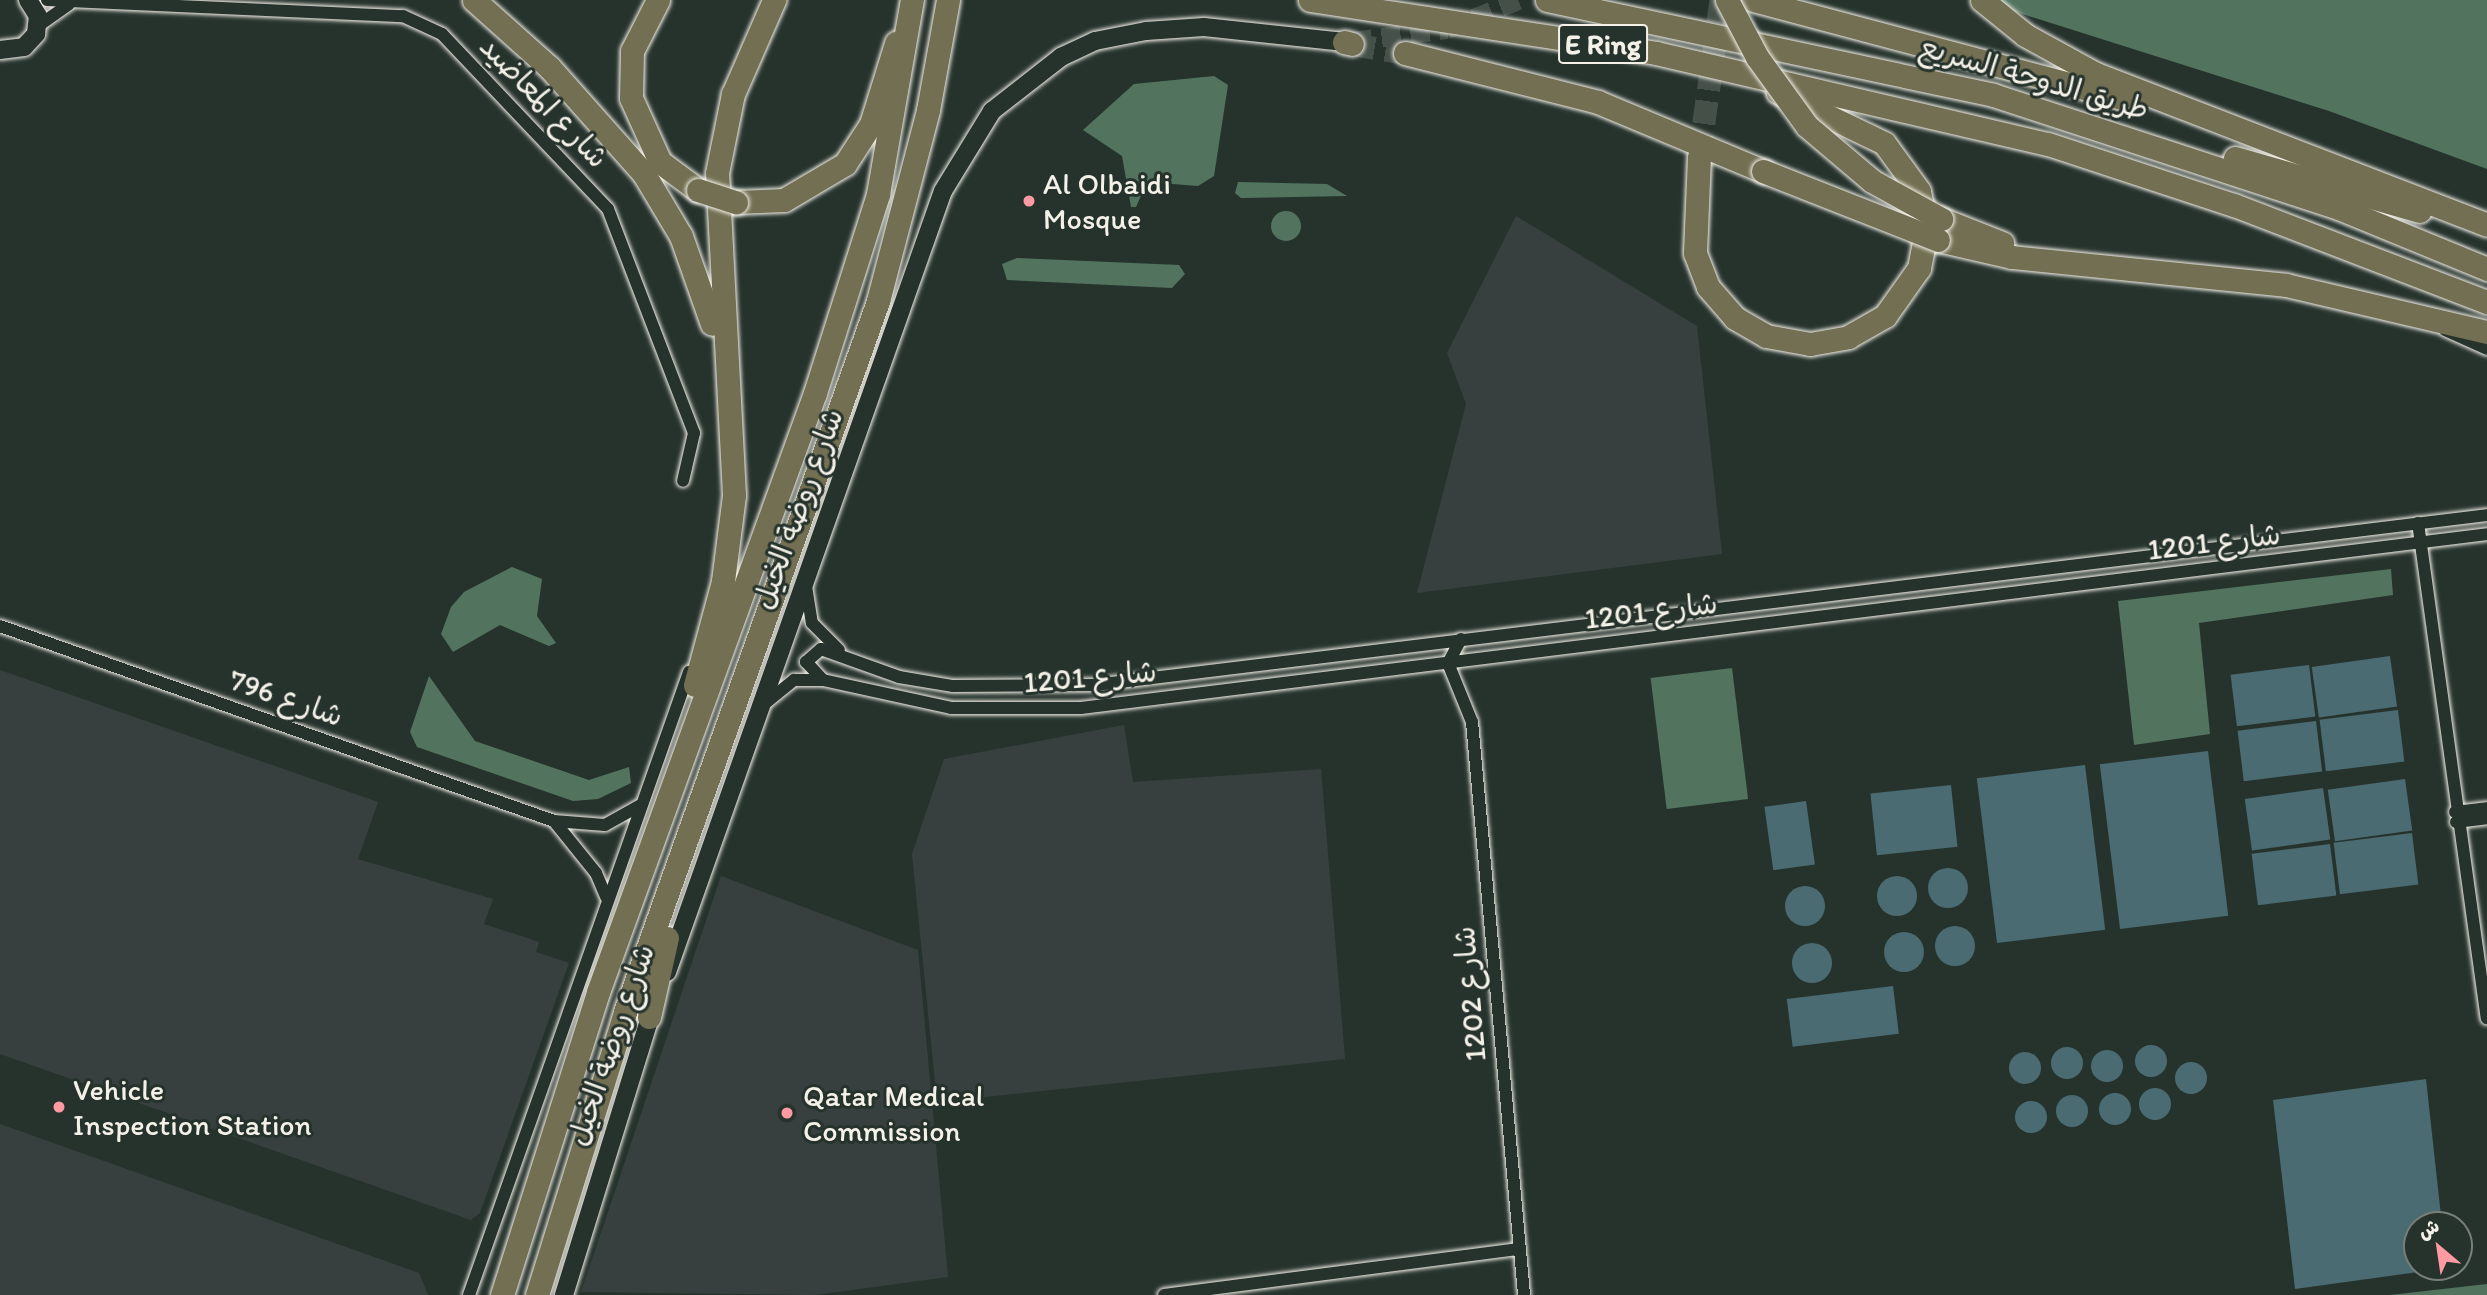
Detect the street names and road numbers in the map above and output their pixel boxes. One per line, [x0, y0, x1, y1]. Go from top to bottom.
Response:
road number: E Ring [1558, 20, 1648, 68]
street label: طريق الدوحة السريع [1915, 28, 2153, 128]
street label: شارع المعاضيد [472, 29, 616, 175]
street label: شارع روضة الخيل [745, 404, 851, 614]
street label: شارع 1201 [2145, 516, 2283, 568]
street label: شارع 1201 [1582, 585, 1720, 637]
street label: شارع 1201 [1022, 653, 1158, 701]
street label: شارع 796 [224, 662, 348, 734]
street label: شارع 1202 [1446, 925, 1494, 1063]
street label: شارع روضة الخيل [560, 940, 662, 1150]

